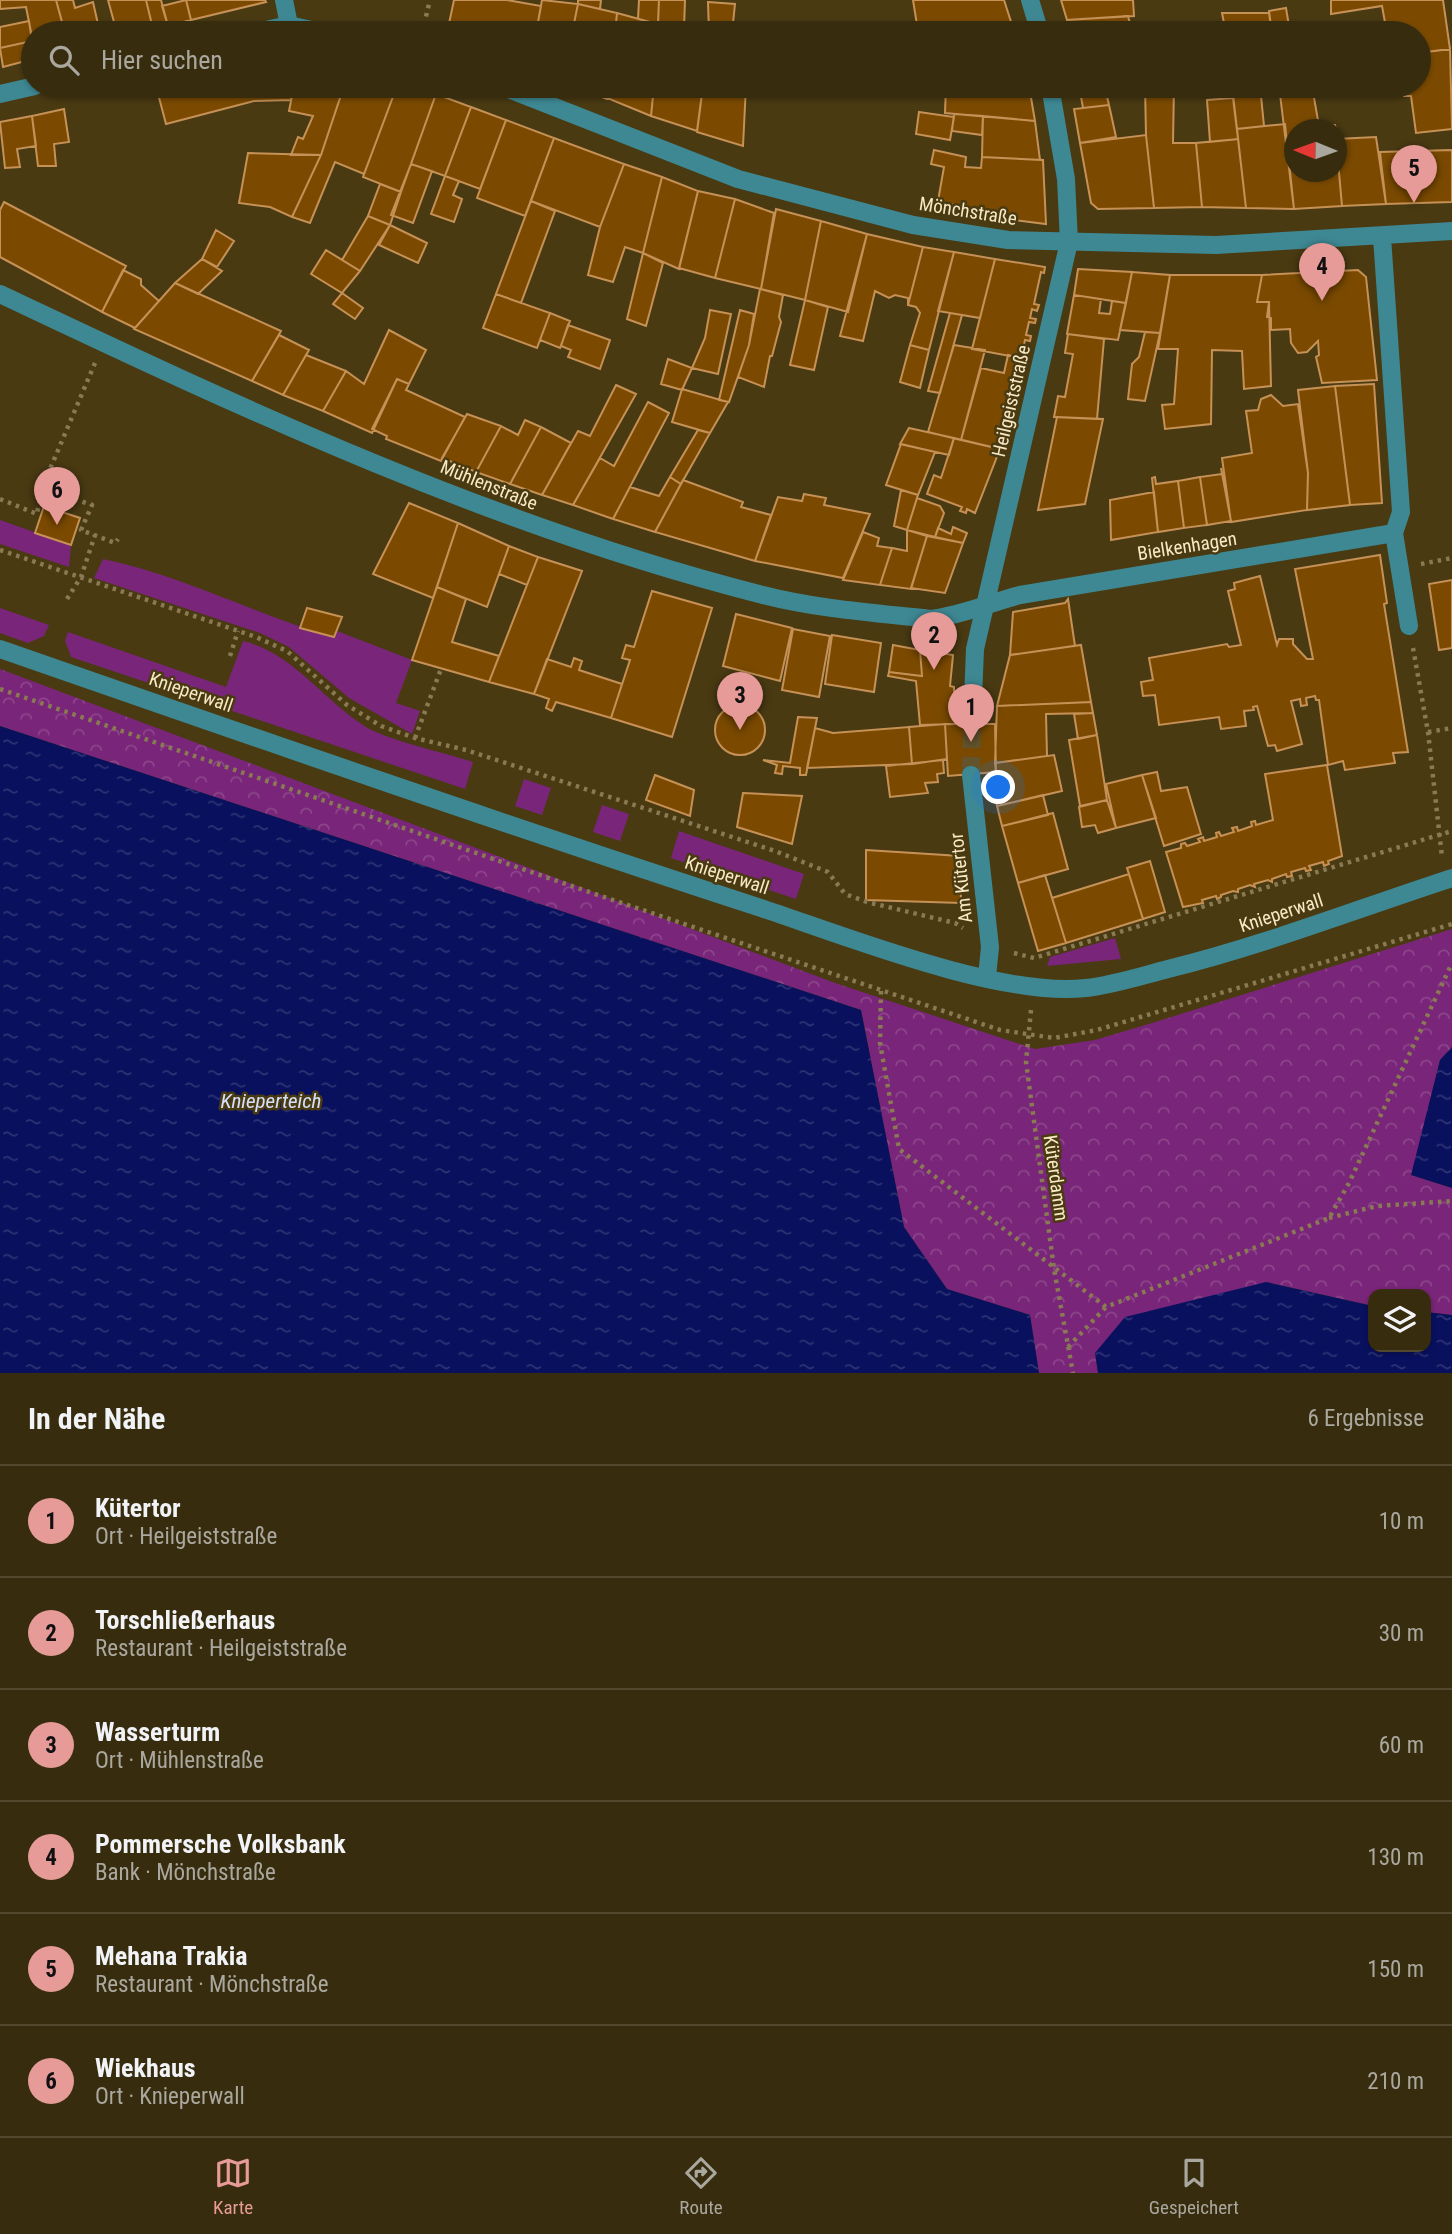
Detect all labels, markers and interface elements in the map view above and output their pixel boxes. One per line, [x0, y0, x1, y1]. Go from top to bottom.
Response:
search box [21, 21, 1431, 98]
icon: search [45, 41, 83, 79]
text: Hier suchen [101, 45, 223, 75]
north arrow [1284, 119, 1347, 182]
pin: 5 [1391, 145, 1437, 203]
street label: Mönchstraße [917, 192, 1019, 230]
pin: 4 [1299, 243, 1345, 301]
street label: Heilgeiststraße [987, 343, 1035, 459]
street label: Mühlenstraße [437, 455, 541, 515]
pin: 6 [34, 467, 80, 525]
street label: Bielkenhagen [1136, 527, 1238, 565]
pin: 2 [911, 612, 957, 670]
street label: Knieperwall [146, 667, 236, 717]
pin: 3 [717, 672, 763, 730]
pin: 1 [948, 684, 994, 742]
your location [981, 770, 1015, 804]
street label: Am Kütertor [945, 832, 977, 924]
street label: Knieperwall [682, 851, 772, 899]
street label: Knieperwall [1236, 889, 1326, 937]
water label: Knieperteich [221, 1089, 321, 1113]
street label: Küterdamm [1039, 1134, 1073, 1222]
map controls [1368, 1289, 1431, 1352]
button: layers [1368, 1289, 1431, 1352]
text: In der Nähe [28, 1401, 165, 1436]
text: 6 Ergebnisse [1307, 1405, 1424, 1432]
text: Kütertor [95, 1493, 181, 1523]
text: 1 [45, 1508, 57, 1535]
text: 10 m [1379, 1508, 1424, 1535]
text: Ort · Heilgeiststraße [95, 1523, 277, 1550]
text: Torschließerhaus [95, 1605, 275, 1635]
text: 2 [45, 1620, 57, 1647]
text: 30 m [1379, 1620, 1424, 1647]
text: Restaurant · Heilgeiststraße [95, 1635, 347, 1662]
text: Wasserturm [95, 1717, 220, 1747]
text: 3 [45, 1732, 57, 1759]
text: 60 m [1379, 1732, 1424, 1759]
text: Ort · Mühlenstraße [95, 1747, 264, 1774]
text: Pommersche Volksbank [95, 1829, 346, 1859]
text: 4 [45, 1844, 57, 1871]
text: 130 m [1367, 1844, 1424, 1871]
text: Bank · Mönchstraße [95, 1859, 276, 1886]
text: Mehana Trakia [95, 1941, 247, 1971]
text: 5 [45, 1956, 57, 1983]
text: 150 m [1367, 1956, 1424, 1983]
text: Restaurant · Mönchstraße [95, 1971, 329, 1998]
text: Wiekhaus [95, 2053, 196, 2083]
text: 6 [45, 2068, 57, 2095]
text: 210 m [1367, 2068, 1424, 2095]
text: Ort · Knieperwall [95, 2083, 245, 2110]
tab: Karte [213, 2154, 253, 2219]
tab: Route [679, 2154, 723, 2219]
tab: Gespeichert [1149, 2154, 1239, 2219]

